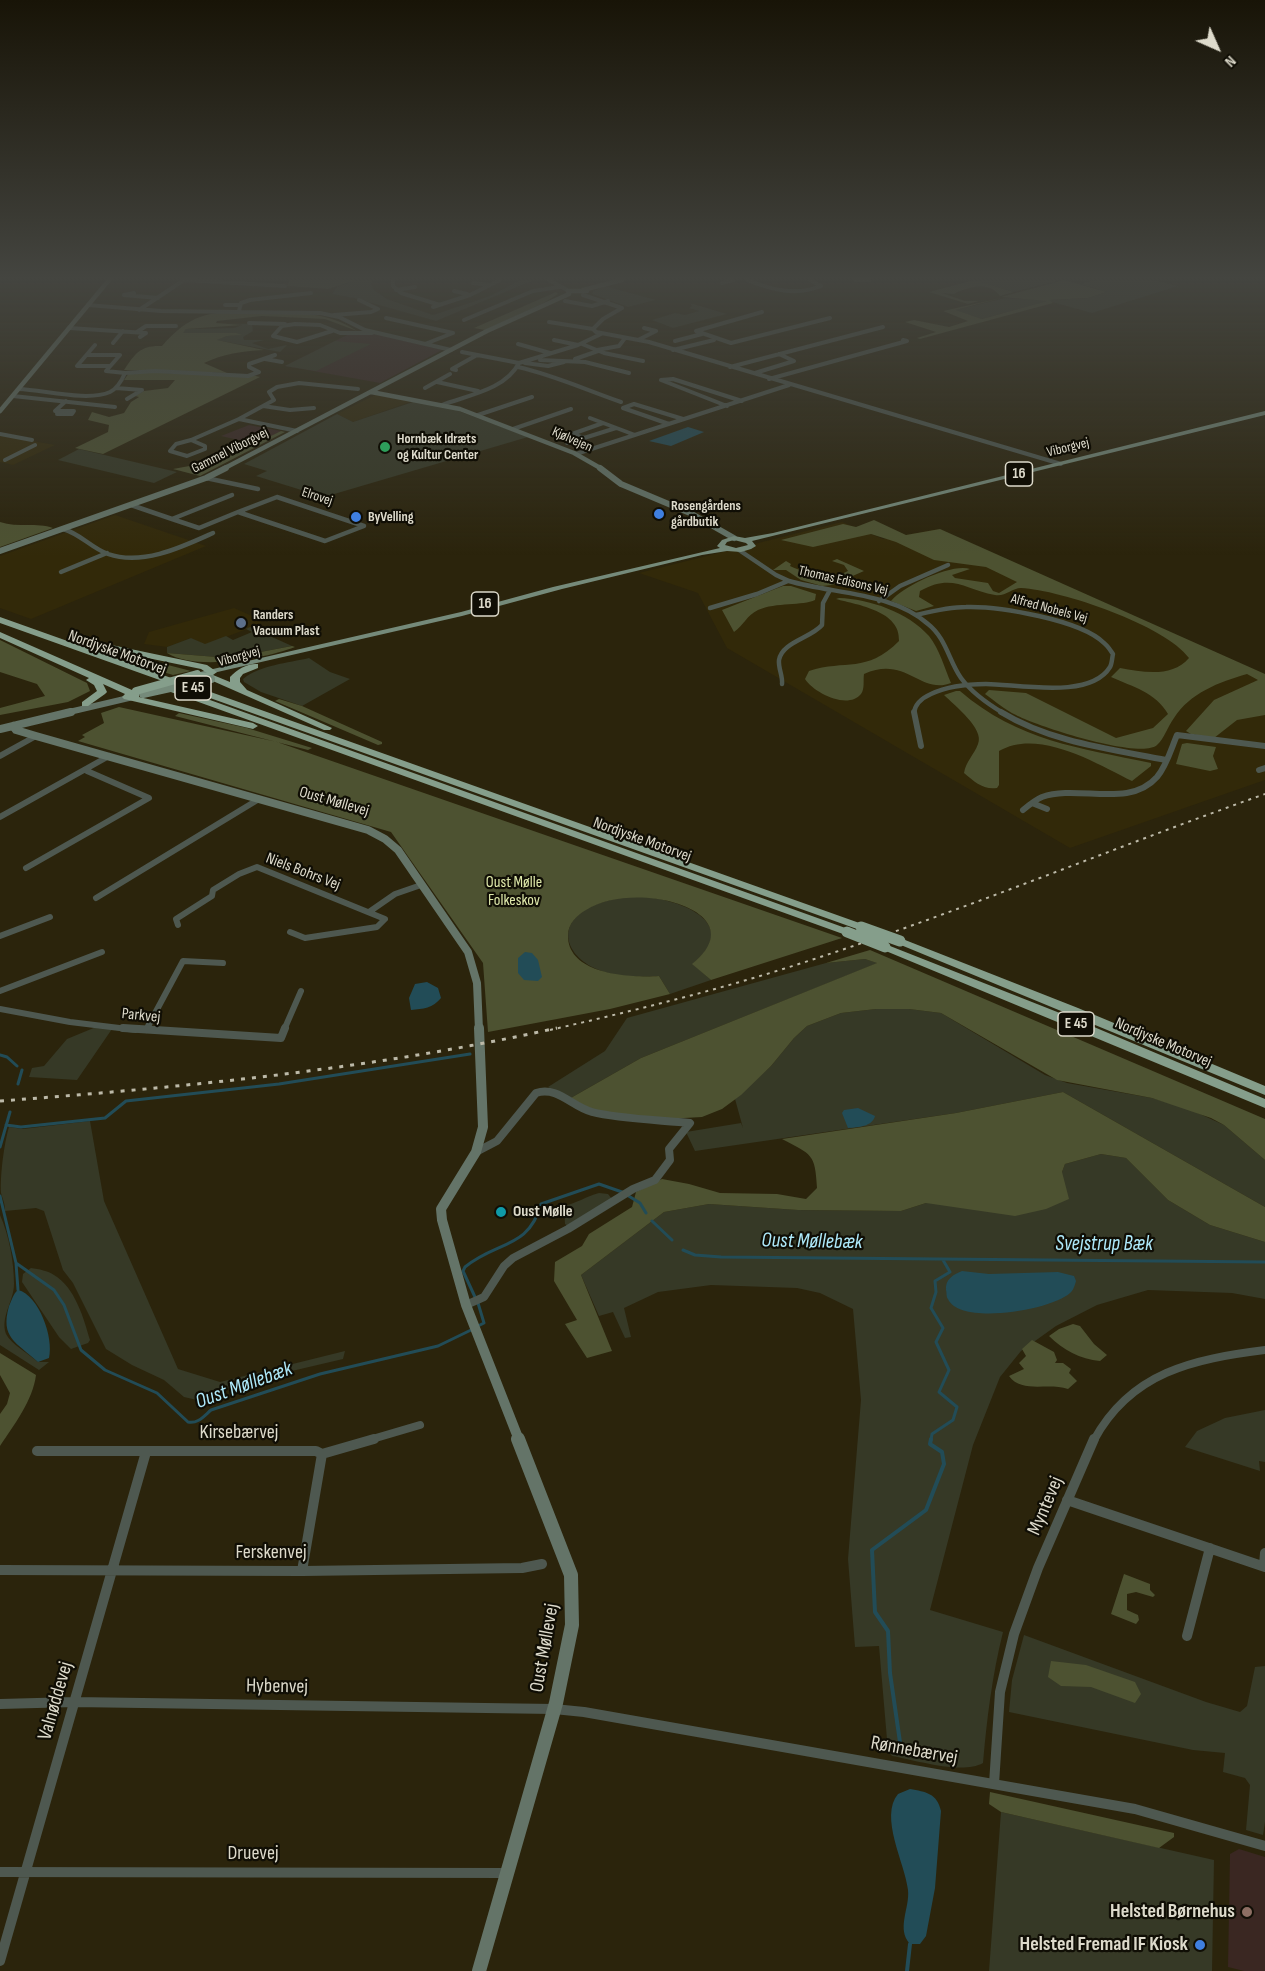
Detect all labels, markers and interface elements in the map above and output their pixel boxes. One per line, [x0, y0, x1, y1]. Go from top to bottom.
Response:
north arrow [1187, 18, 1247, 78]
text: N [1220, 51, 1240, 71]
street label: Kjølvejen [549, 424, 595, 456]
street label: Gammel Viborgvej [189, 425, 271, 477]
place label: Hornbæk Idræts og Kultur Center [397, 431, 478, 464]
street label: Viborgvej [1045, 435, 1091, 461]
marker: Hornbæk Idræts og Kultur Center [378, 440, 392, 454]
road number: 16 [1006, 462, 1032, 486]
street label: Elrovej [300, 484, 334, 510]
place label: Rosengårdens gårdbutik [671, 498, 741, 530]
marker: Rosengårdens gårdbutik [652, 507, 666, 521]
place label: ByVelling [368, 509, 414, 525]
marker: ByVelling [349, 510, 363, 524]
street label: Thomas Edisons Vej [797, 563, 889, 599]
street label: Alfred Nobels Vej [1009, 591, 1089, 627]
road number: 16 [472, 592, 498, 616]
place label: Randers Vacuum Plast [253, 607, 320, 640]
marker: Randers Vacuum Plast [234, 616, 248, 630]
street label: Nordjyske Motorvej [65, 626, 169, 680]
street label: Viborgvej [216, 643, 262, 671]
road number: E 45 [175, 676, 211, 700]
street label: Oust Møllevej [297, 783, 371, 821]
street label: Nordjyske Motorvej [590, 813, 694, 867]
street label: Niels Bohrs Vej [263, 849, 343, 895]
park label: Oust Mølle Folkeskov [486, 873, 542, 911]
street label: Parkvej [121, 1004, 161, 1028]
road number: E 45 [1058, 1012, 1094, 1036]
street label: Nordjyske Motorvej [1112, 1014, 1214, 1072]
place label: Oust Mølle [513, 1202, 573, 1222]
marker: Oust Mølle [494, 1205, 508, 1219]
water label: Oust Møllebæk [761, 1229, 863, 1255]
water label: Svejstrup Bæk [1055, 1232, 1153, 1258]
water label: Oust Møllebæk [192, 1357, 296, 1415]
street label: Kirsebærvej [200, 1421, 278, 1445]
street label: Myntevej [1023, 1473, 1069, 1539]
street label: Ferskenvej [235, 1541, 307, 1565]
street label: Oust Møllevej [525, 1602, 565, 1694]
street label: Valnøddevej [33, 1659, 79, 1743]
street label: Hybenvej [246, 1674, 308, 1700]
street label: Rønnebærvej [869, 1732, 959, 1770]
street label: Druevej [227, 1842, 279, 1866]
place label: Helsted Børnehus [1110, 1900, 1235, 1924]
marker: Helsted Børnehus [1240, 1905, 1254, 1919]
place label: Helsted Fremad IF Kiosk [1020, 1933, 1188, 1957]
marker: Helsted Fremad IF Kiosk [1193, 1938, 1207, 1952]

